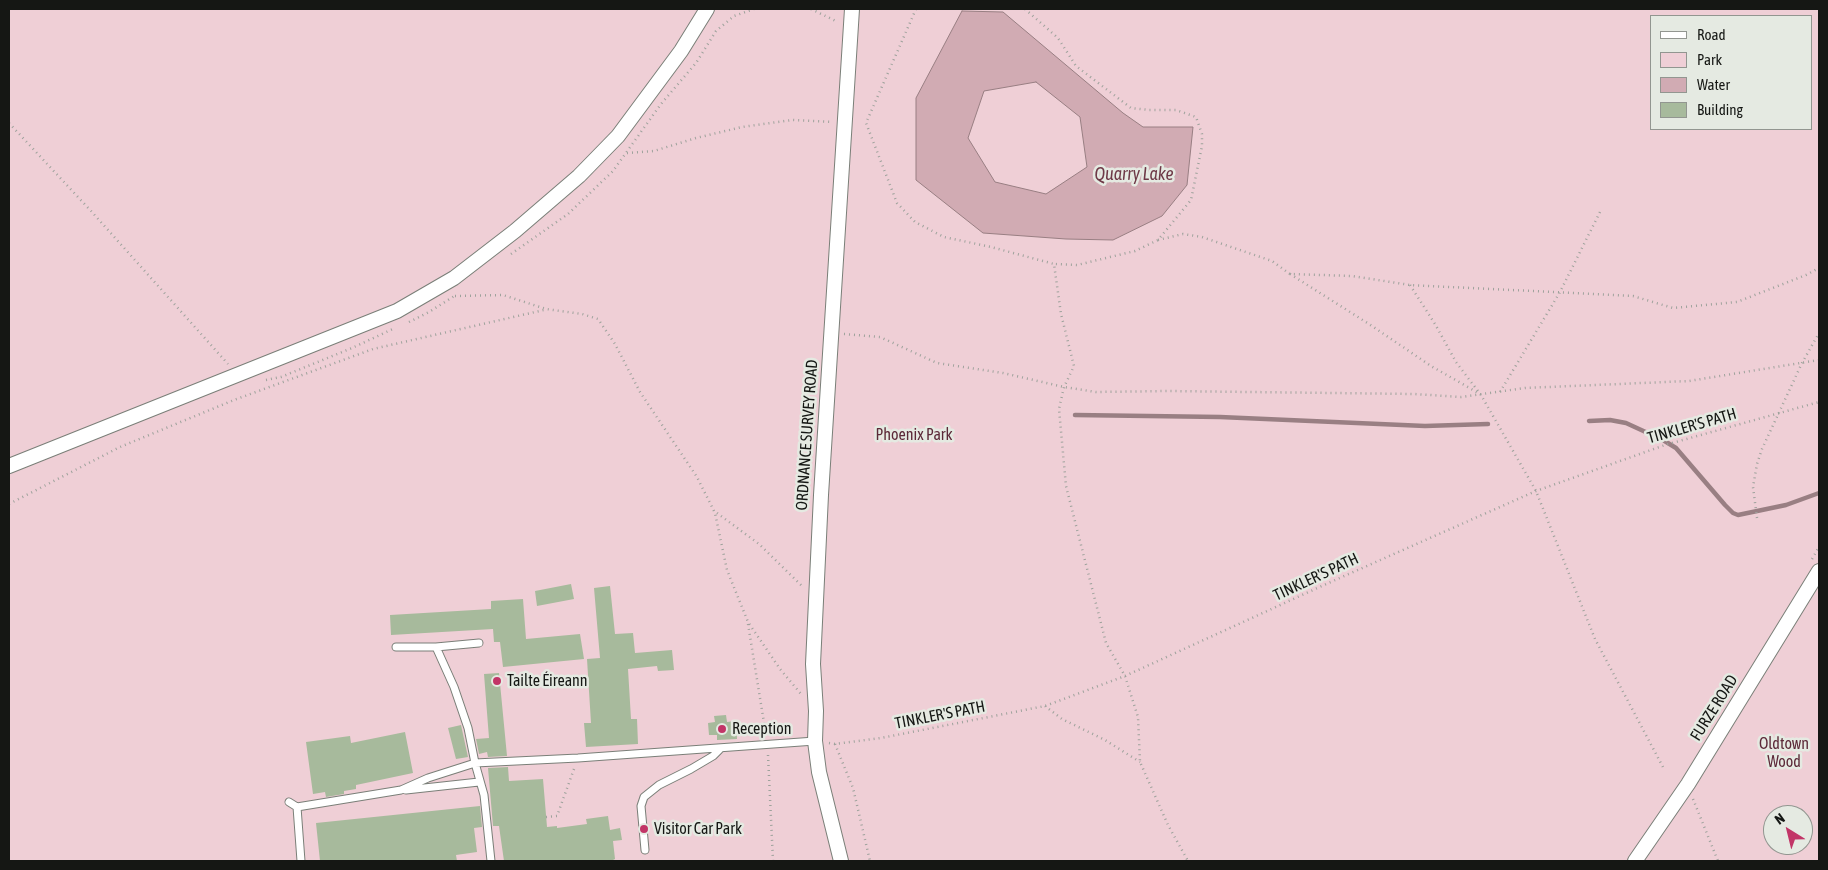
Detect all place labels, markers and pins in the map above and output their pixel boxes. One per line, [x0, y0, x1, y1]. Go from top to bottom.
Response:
place label: Tailte Éireann [507, 671, 588, 691]
marker: Tailte Éireann [491, 675, 503, 687]
place label: Reception [732, 719, 792, 739]
marker: Reception [716, 723, 728, 735]
place label: Visitor Car Park [654, 819, 742, 839]
marker: Visitor Car Park [638, 823, 650, 835]

